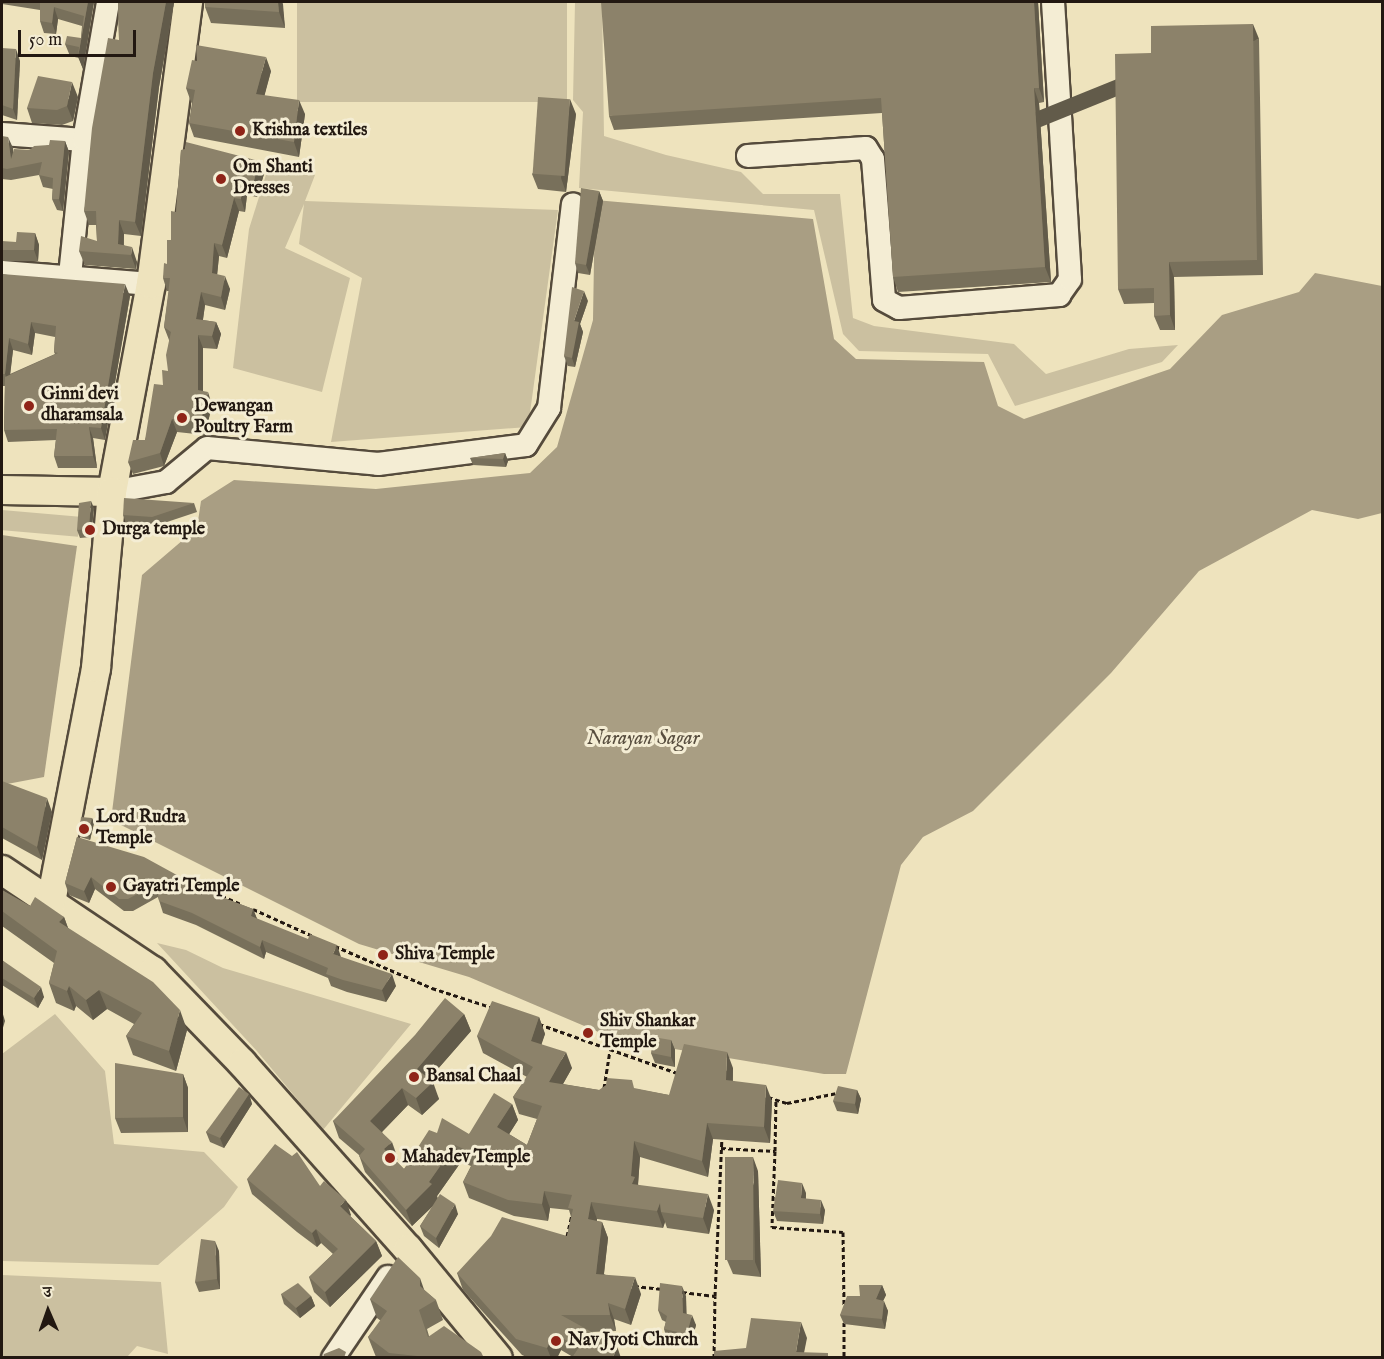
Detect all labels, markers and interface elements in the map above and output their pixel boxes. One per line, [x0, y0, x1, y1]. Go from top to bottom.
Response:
scale bar [21, 18, 140, 56]
text: 50 m [29, 29, 62, 52]
place label: Krishna textiles [252, 120, 367, 142]
marker: Krishna textiles [233, 124, 247, 138]
place label: Om Shanti Dresses [233, 158, 313, 201]
marker: Om Shanti Dresses [214, 172, 228, 186]
place label: Ginni devi dharamsala [41, 385, 123, 428]
place label: Dewangan Poultry Farm [194, 397, 293, 440]
marker: Ginni devi dharamsala [22, 399, 36, 413]
marker: Dewangan Poultry Farm [175, 411, 189, 425]
place label: Durga temple [102, 519, 205, 541]
marker: Durga temple [83, 523, 97, 537]
water label: Narayan Sagar [587, 726, 699, 750]
place label: Lord Rudra Temple [96, 808, 186, 850]
marker: Lord Rudra Temple [77, 822, 91, 836]
place label: Gayatri Temple [123, 876, 239, 898]
marker: Gayatri Temple [104, 880, 118, 894]
place label: Shiva Temple [395, 944, 495, 966]
marker: Shiva Temple [376, 948, 390, 962]
place label: Shiv Shankar Temple [600, 1012, 696, 1054]
marker: Shiv Shankar Temple [581, 1026, 595, 1040]
place label: Bansal Chaal [426, 1066, 521, 1088]
marker: Bansal Chaal [407, 1070, 421, 1084]
place label: Mahadev Temple [402, 1147, 530, 1169]
marker: Mahadev Temple [383, 1151, 397, 1165]
north arrow [18, 1281, 78, 1341]
text: उ [43, 1283, 52, 1303]
place label: Nav Jyoti Church [568, 1330, 698, 1352]
marker: Nav Jyoti Church [549, 1334, 563, 1348]

